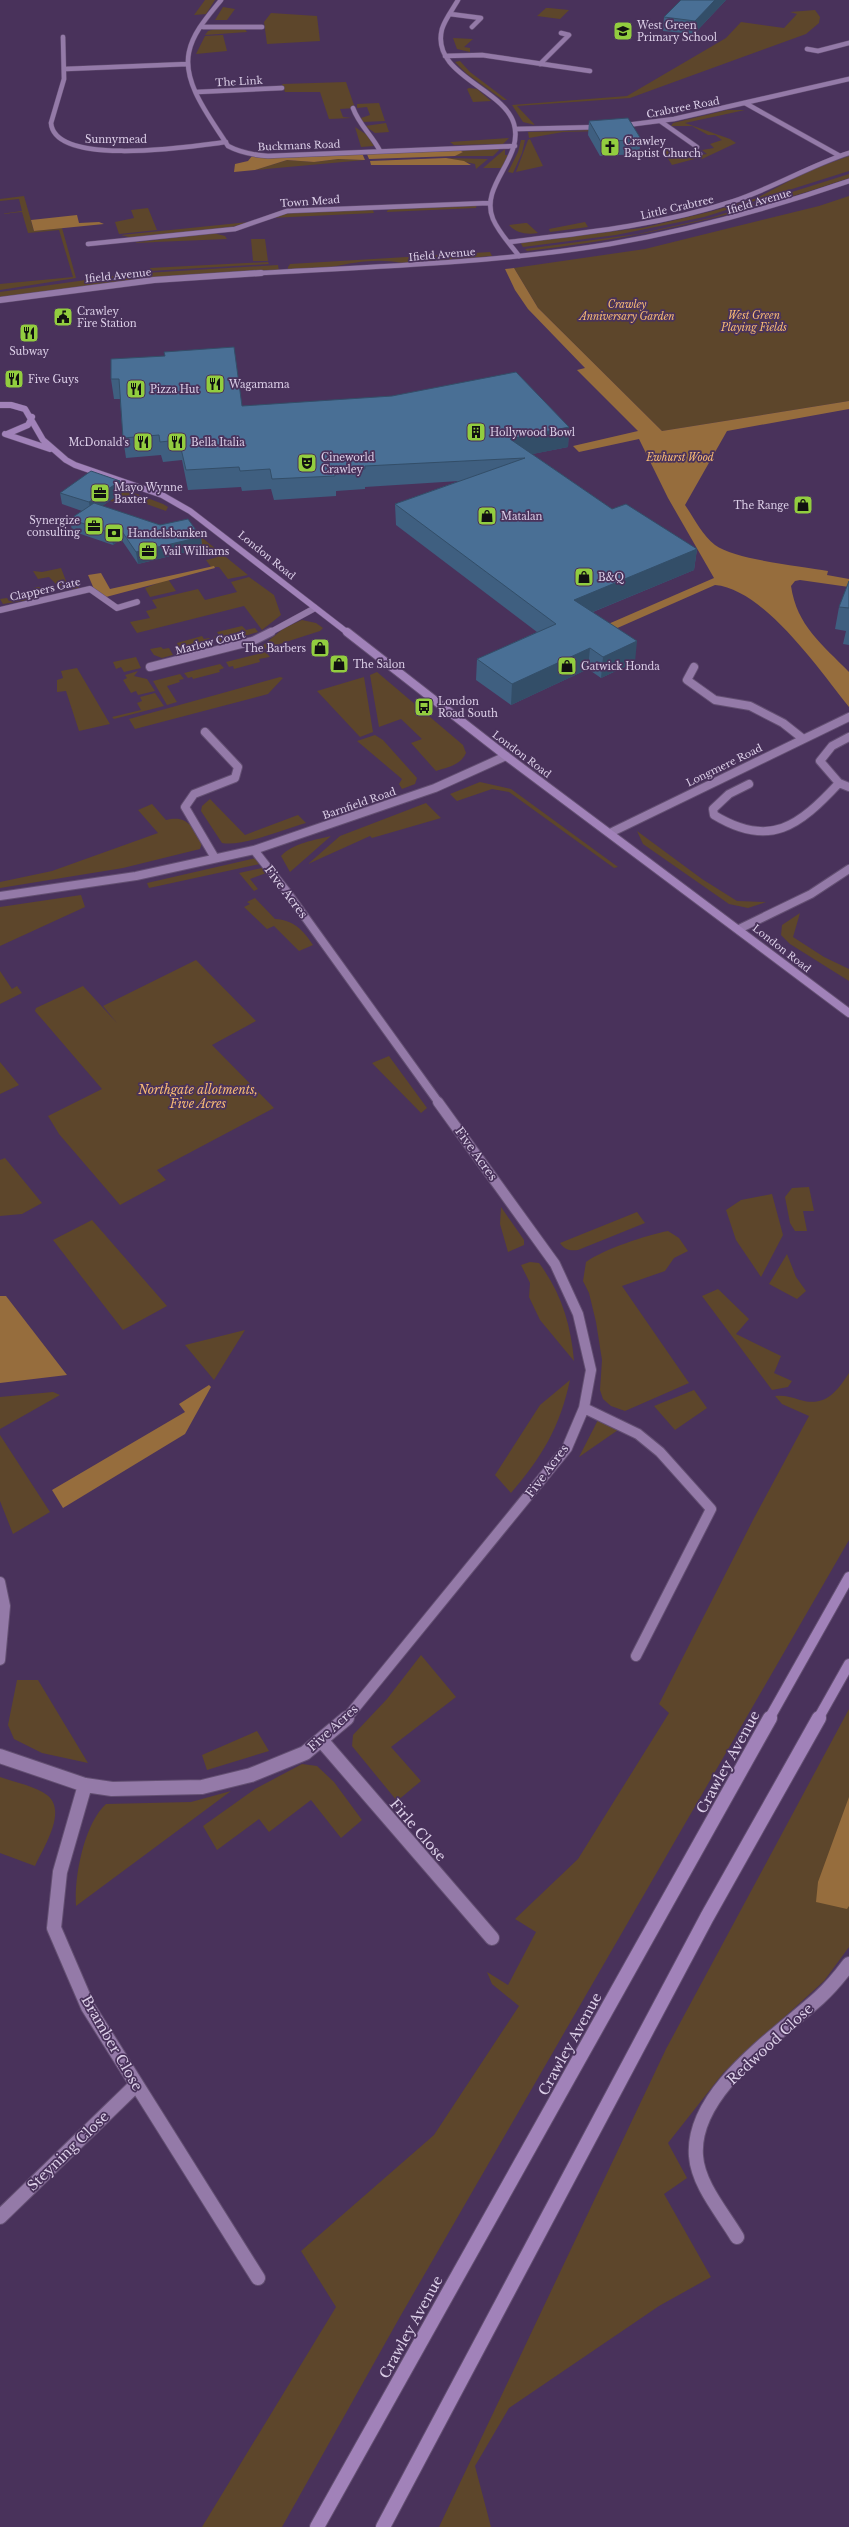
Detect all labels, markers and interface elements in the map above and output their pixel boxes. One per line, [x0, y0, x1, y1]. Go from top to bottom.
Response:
place label: West Green Primary School [636, 19, 717, 44]
school or university icon: West Green Primary School [612, 20, 634, 42]
street label: The Link [215, 74, 264, 89]
street label: Crabtree Road [645, 94, 721, 121]
street label: Sunnymead [85, 133, 147, 146]
place label: Crawley Baptist Church [624, 135, 701, 160]
church icon: Crawley Baptist Church [599, 136, 621, 158]
street label: Buckmans Road [257, 138, 341, 153]
street label: Ifield Avenue [725, 186, 793, 217]
street label: Town Mead [280, 193, 341, 210]
street label: Little Crabtree [639, 193, 715, 222]
street label: Ifield Avenue [408, 245, 476, 264]
street label: Ifield Avenue [84, 266, 152, 285]
park label: Crawley Anniversary Garden [577, 298, 675, 323]
place label: Crawley Fire Station [77, 305, 137, 330]
public building icon: Crawley Fire Station [52, 306, 74, 328]
park label: West Green Playing Fields [720, 309, 787, 334]
restaurant icon: Subway [18, 322, 40, 344]
place label: Subway [9, 345, 49, 358]
restaurant icon: Five Guys [3, 368, 25, 390]
place label: Five Guys [28, 373, 79, 386]
restaurant icon: Wagamama [204, 373, 226, 395]
restaurant icon: Pizza Hut [125, 378, 147, 400]
place label: Wagamama [228, 378, 290, 391]
place label: Pizza Hut [150, 383, 199, 396]
building icon: Hollywood Bowl [465, 421, 487, 443]
place label: Hollywood Bowl [490, 426, 575, 439]
restaurant icon: McDonald's [132, 431, 154, 453]
restaurant icon: Bella Italia [166, 431, 188, 453]
place label: McDonald's [69, 436, 129, 449]
place label: Bella Italia [191, 436, 245, 449]
place label: Cineworld Crawley [321, 451, 375, 476]
park label: Ewhurst Wood [645, 451, 714, 464]
theatre icon: Cineworld Crawley [296, 452, 318, 474]
place label: Mayo Wynne Baxter [114, 481, 183, 506]
office icon: Mayo Wynne Baxter [89, 482, 111, 504]
shop icon: The Range [792, 494, 814, 516]
place label: The Range [734, 499, 789, 512]
shop icon: Matalan [476, 505, 498, 527]
place label: Matalan [501, 510, 543, 523]
place label: Synergize consulting [27, 514, 81, 539]
office icon: Synergize consulting [83, 515, 105, 537]
bank icon: Handelsbanken [103, 522, 125, 544]
place label: Handelsbanken [128, 527, 207, 540]
street label: London Road [235, 528, 298, 583]
office icon: Vail Williams [137, 540, 159, 562]
place label: Vail Williams [161, 545, 230, 558]
shop icon: B&Q [573, 566, 595, 588]
place label: B&Q [598, 571, 624, 584]
street label: Clappers Gate [9, 575, 82, 604]
street label: Marlow Court [174, 627, 247, 657]
shop icon: The Barbers [309, 637, 331, 659]
place label: The Barbers [243, 642, 306, 655]
shop icon: The Salon [328, 653, 350, 675]
shop icon: Gatwick Honda [556, 655, 578, 677]
place label: The Salon [353, 658, 405, 671]
place label: Gatwick Honda [581, 660, 660, 673]
place label: London Road South [438, 695, 498, 720]
bus stop icon: London Road South [413, 696, 435, 718]
street label: London Road [490, 728, 554, 781]
street label: Longmere Road [684, 741, 765, 789]
street label: Barnfield Road [321, 785, 398, 822]
street label: Five Acres [262, 862, 311, 921]
street label: London Road [750, 922, 814, 975]
park label: Northgate allotments, Five Acres [137, 1082, 258, 1111]
street label: Five Acres [452, 1124, 501, 1183]
street label: Five Acres [522, 1441, 571, 1500]
street label: Five Acres [304, 1701, 361, 1754]
street label: Crawley Avenue [692, 1707, 764, 1817]
street label: Firle Close [386, 1795, 450, 1865]
street label: Crawley Avenue [534, 1989, 606, 2099]
street label: Bramber Close [77, 1992, 147, 2094]
street label: Redwood Close [723, 2000, 817, 2088]
street label: Steyning Close [23, 2107, 113, 2195]
street label: Crawley Avenue [375, 2272, 447, 2382]

